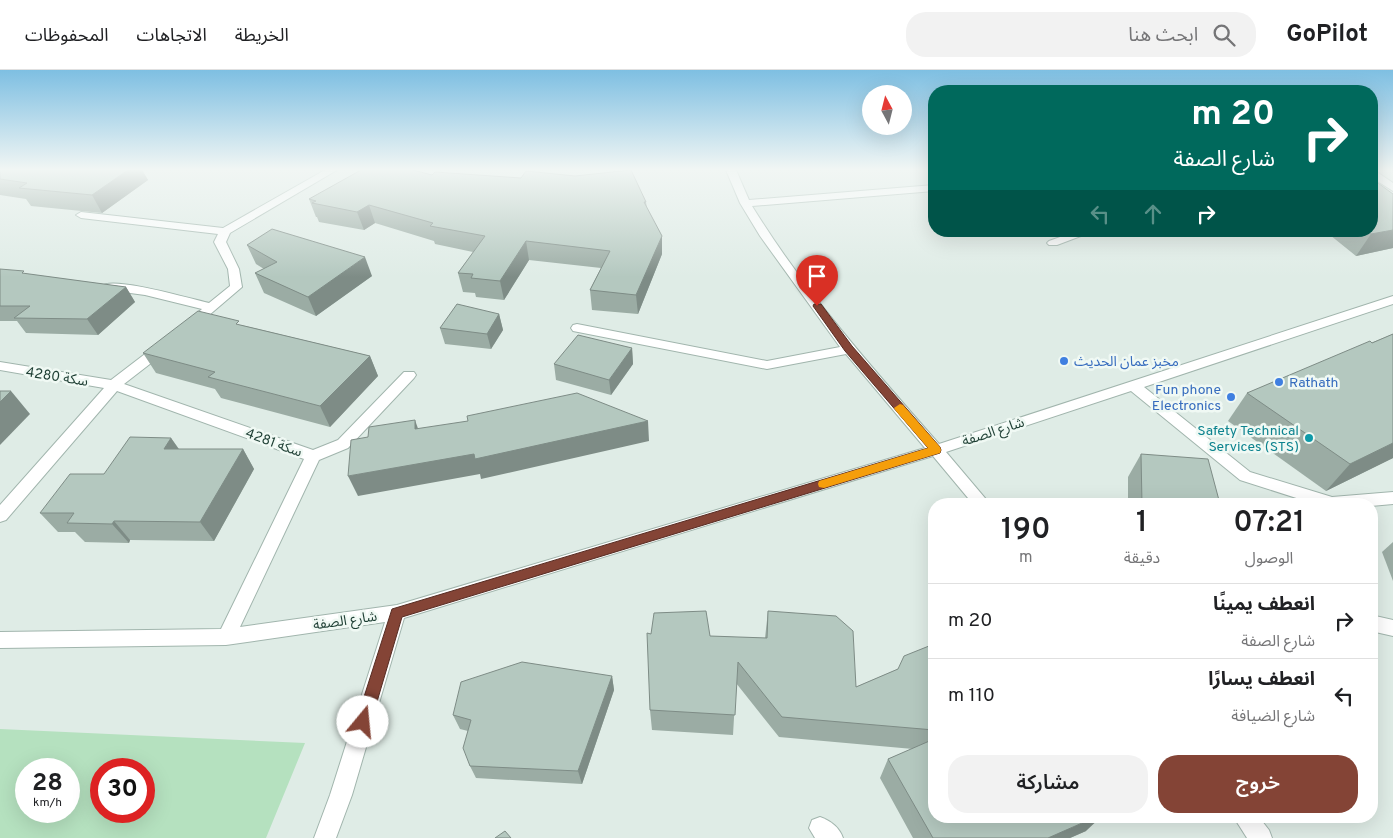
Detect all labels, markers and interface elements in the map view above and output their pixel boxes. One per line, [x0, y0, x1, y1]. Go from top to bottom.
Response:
search box [906, 12, 1256, 57]
text: GoPilot [1286, 20, 1368, 50]
icon: search [1210, 21, 1238, 49]
text: ابحث هنا [1128, 24, 1198, 48]
text: المحفوظات [25, 25, 109, 48]
text: الاتجاهات [137, 25, 207, 48]
text: الخريطة [235, 25, 289, 48]
north arrow [862, 85, 912, 135]
map controls [862, 85, 912, 135]
text: 20 m [1191, 93, 1275, 137]
icon: right [1293, 105, 1358, 170]
text: شارع الصفة [1174, 147, 1275, 174]
icon: left [1086, 200, 1114, 228]
icon: ahead [1139, 200, 1167, 228]
icon: right [1192, 200, 1220, 228]
pin [796, 255, 838, 306]
icon: arrive [803, 262, 831, 290]
place label: مخبز عمان الحديث [1074, 354, 1179, 371]
marker: مخبز عمان الحديث [1058, 355, 1070, 367]
street label: سكة 4280 [24, 364, 89, 391]
place label: Rathath [1289, 375, 1338, 392]
marker: Rathath [1273, 376, 1285, 388]
place label: Fun phone Electronics [1152, 382, 1221, 415]
marker: Fun phone Electronics [1225, 391, 1237, 403]
street label: شارع الصفة [960, 414, 1027, 451]
place label: Safety Technical Services (STS) [1197, 423, 1299, 456]
street label: سكة 4281 [243, 425, 304, 462]
marker: Safety Technical Services (STS) [1303, 432, 1315, 444]
text: 1 [1136, 505, 1148, 542]
text: 07:21 [1233, 505, 1305, 542]
text: 190 [1001, 512, 1051, 549]
text: m [1019, 548, 1033, 568]
text: دقيقة [1124, 549, 1160, 569]
text: الوصول [1245, 549, 1293, 569]
text: انعطف يمينًا [1213, 593, 1315, 617]
icon: right [1330, 607, 1358, 635]
street label: شارع الصفة [312, 609, 379, 635]
text: 20 m [948, 609, 992, 633]
text: شارع الصفة [1241, 632, 1315, 652]
text: انعطف يسارًا [1208, 668, 1315, 692]
icon: left [1330, 682, 1358, 710]
text: 110 m [948, 684, 995, 708]
position arrow [336, 695, 388, 747]
text: شارع الضيافة [1231, 707, 1315, 727]
button: مشاركة [948, 755, 1148, 813]
button: خروج [1158, 755, 1358, 813]
speed limit sign: 30 [90, 758, 155, 823]
text: 28 [32, 768, 63, 800]
text: km/h [33, 795, 62, 811]

